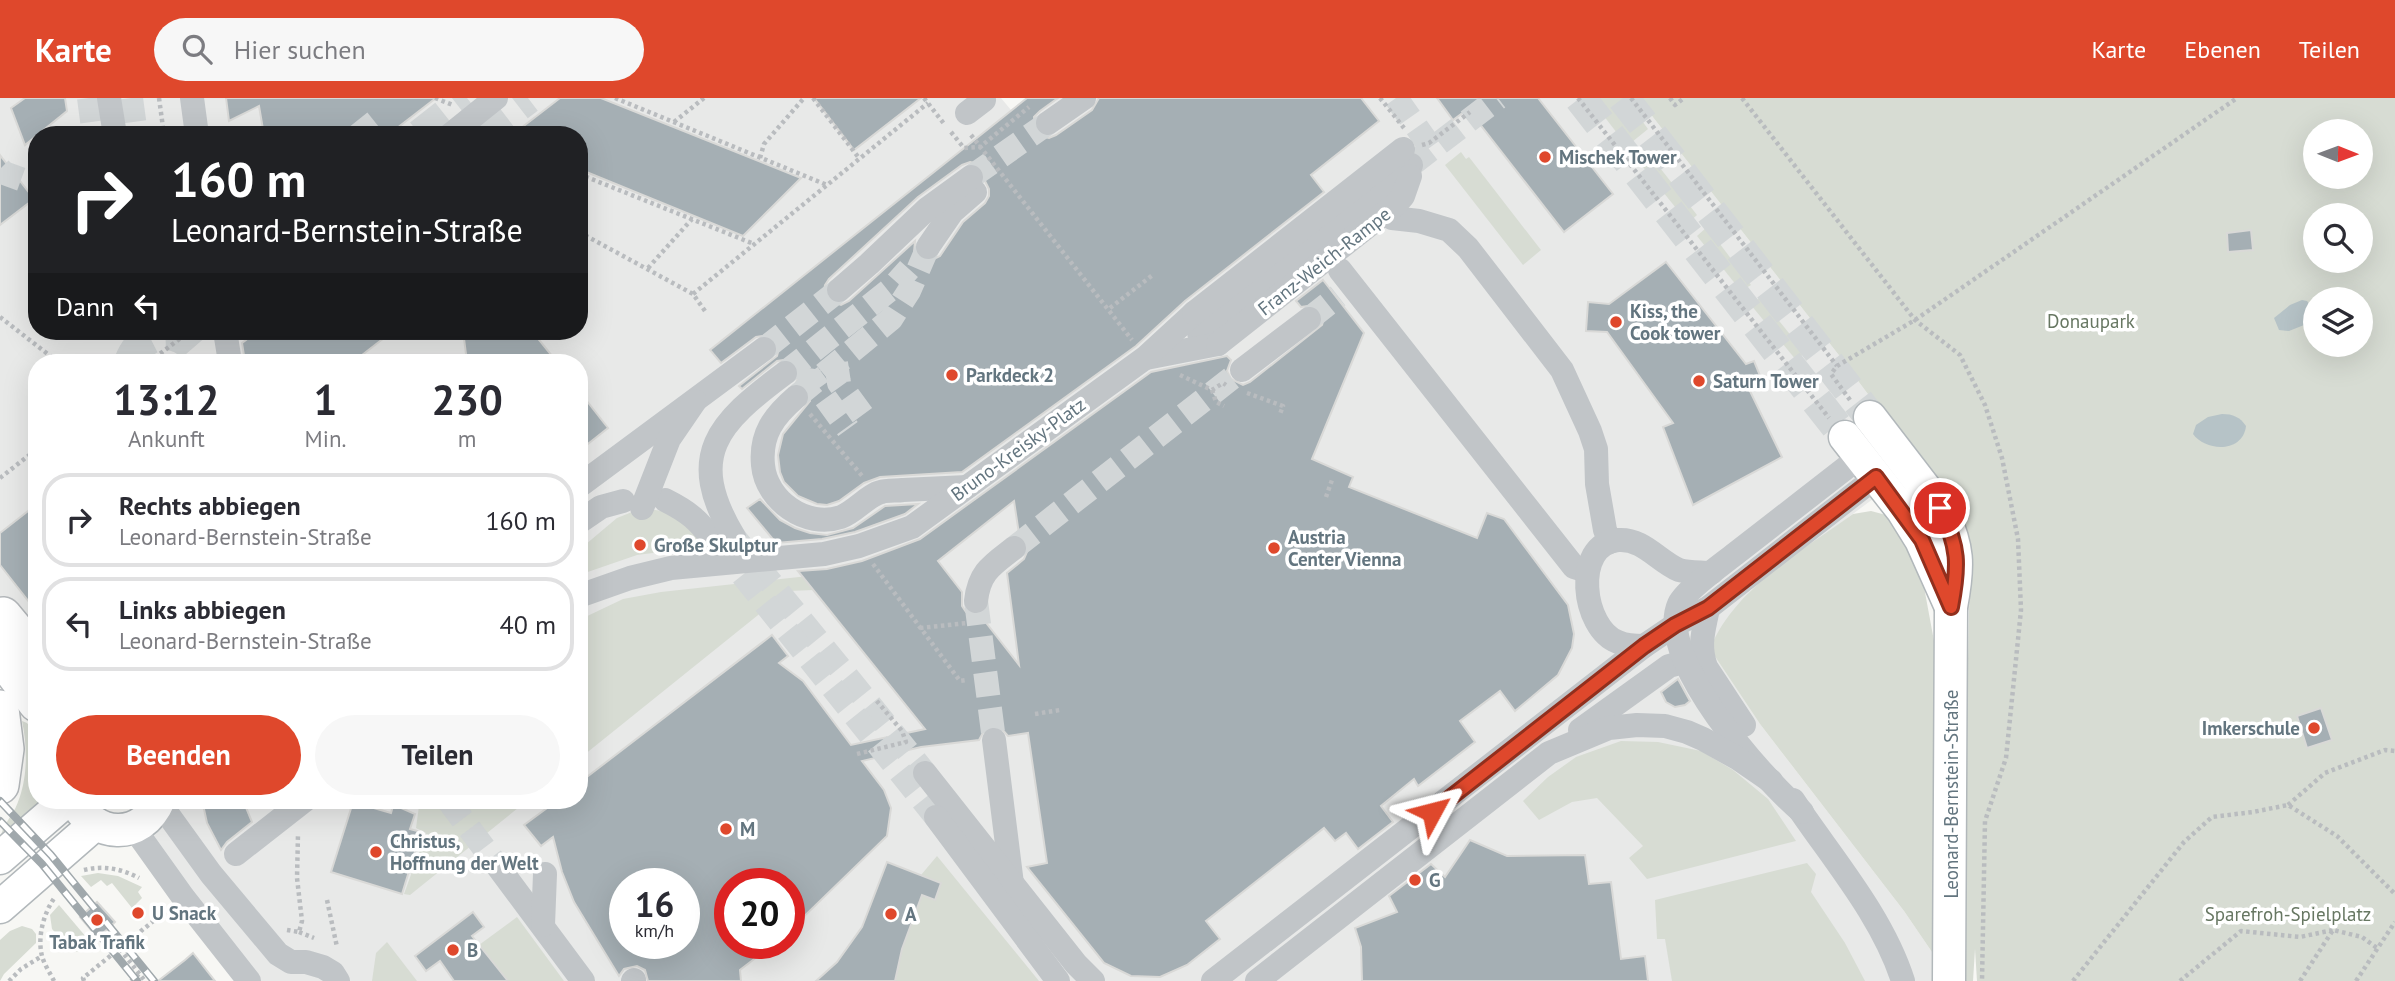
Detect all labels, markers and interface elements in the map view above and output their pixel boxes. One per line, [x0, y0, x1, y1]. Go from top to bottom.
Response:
search box [154, 18, 644, 81]
text: Karte [35, 28, 112, 71]
icon: search [178, 30, 216, 68]
text: Hier suchen [234, 33, 366, 66]
text: Karte [2092, 34, 2146, 65]
text: Ebenen [2184, 34, 2261, 65]
text: Teilen [2299, 34, 2360, 65]
north arrow [2303, 119, 2373, 189]
map controls [2303, 119, 2373, 357]
place label: Mischek Tower [1559, 145, 1677, 169]
text: 160 m [171, 147, 306, 211]
marker: Mischek Tower [1537, 149, 1553, 165]
icon: right [56, 154, 147, 245]
street label: Franz-Weich-Rampe [1253, 202, 1395, 320]
button: search [2303, 203, 2373, 273]
text: Leonard-Bernstein-Straße [171, 209, 523, 251]
icon: left [128, 287, 166, 325]
button: layers [2303, 287, 2373, 357]
text: Dann [56, 290, 114, 323]
place label: Kiss, the Cook tower [1630, 299, 1721, 345]
park label: Donaupark [2047, 309, 2135, 333]
marker: Kiss, the Cook tower [1608, 314, 1624, 330]
place label: Parkdeck 2 [966, 363, 1054, 387]
marker: Parkdeck 2 [944, 367, 960, 383]
place label: Saturn Tower [1713, 369, 1819, 393]
text: 13:12 [113, 372, 220, 427]
text: 1 [314, 372, 337, 427]
text: 230 [431, 372, 503, 427]
marker: Saturn Tower [1691, 373, 1707, 389]
street label: Bruno-Kreisky-Platz [946, 392, 1090, 506]
text: Ankunft [128, 424, 205, 453]
text: Min. [305, 424, 346, 453]
text: m [458, 424, 477, 453]
pin [1910, 478, 1970, 538]
text: Rechts abbiegen [119, 489, 301, 522]
icon: arrive [1921, 489, 1959, 527]
icon: right [60, 501, 98, 539]
text: 160 m [485, 504, 556, 537]
text: Leonard-Bernstein-Straße [119, 522, 372, 551]
place label: Austria Center Vienna [1288, 525, 1401, 571]
place label: Große Skulptur [654, 533, 778, 557]
marker: Große Skulptur [632, 537, 648, 553]
marker: Austria Center Vienna [1266, 540, 1282, 556]
text: Links abbiegen [119, 593, 286, 626]
icon: left [60, 605, 98, 643]
text: 40 m [500, 608, 556, 641]
text: Leonard-Bernstein-Straße [119, 626, 372, 655]
street label: Leonard-Bernstein-Straße [1939, 690, 1963, 898]
button: Beenden [56, 715, 301, 795]
button: Teilen [315, 715, 560, 795]
place label: Imkerschule [2202, 716, 2300, 740]
marker: Imkerschule [2306, 720, 2322, 736]
position arrow [1395, 775, 1469, 849]
place label: M [740, 817, 755, 841]
marker: M [718, 821, 734, 837]
place label: Christus, Hoffnung der Welt [390, 829, 539, 875]
marker: Christus, Hoffnung der Welt [368, 844, 384, 860]
speed limit sign: 20 [714, 868, 805, 959]
place label: G [1429, 868, 1441, 892]
marker: G [1407, 872, 1423, 888]
text: 16 [635, 881, 674, 927]
place label: U Snack [152, 901, 217, 925]
place label: A [905, 902, 917, 926]
park label: Sparefroh-Spielplatz [2205, 902, 2371, 926]
marker: U Snack [130, 905, 146, 921]
marker: A [883, 906, 899, 922]
marker: Tabak Trafik [89, 912, 105, 928]
text: km/h [635, 919, 674, 942]
place label: Tabak Trafik [49, 930, 145, 954]
place label: B [467, 938, 478, 962]
marker: B [445, 942, 461, 958]

